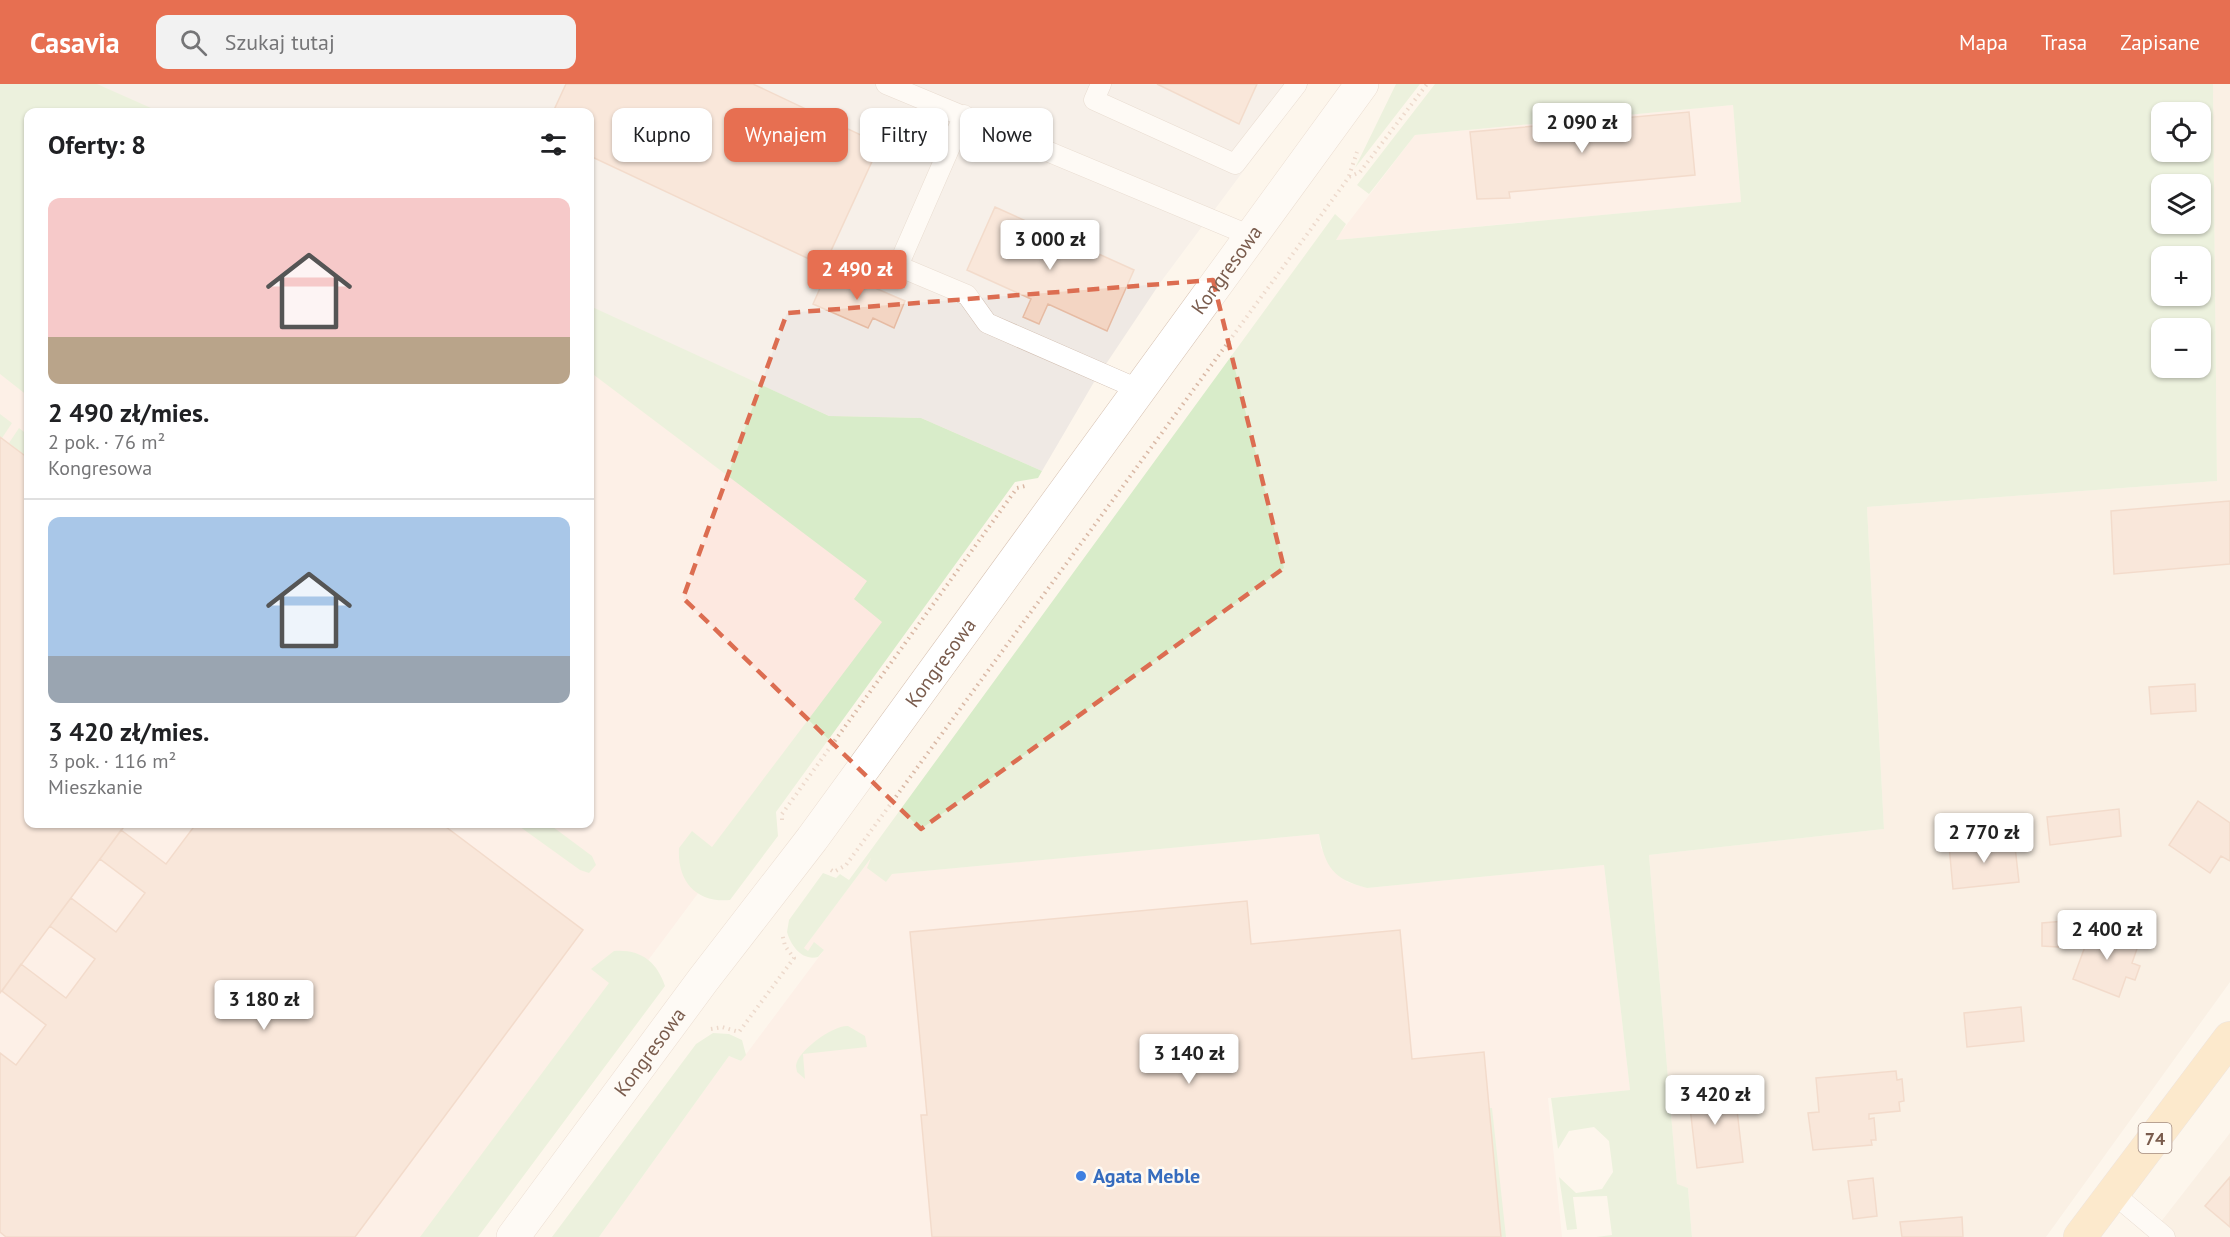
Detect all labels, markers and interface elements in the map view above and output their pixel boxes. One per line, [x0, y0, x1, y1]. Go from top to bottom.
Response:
search box [156, 15, 576, 69]
text: Casavia [30, 24, 120, 61]
icon: search [177, 26, 210, 59]
text: Szukaj tutaj [225, 28, 335, 56]
text: Mapa [1959, 29, 2008, 56]
text: Trasa [2041, 29, 2087, 56]
text: Zapisane [2120, 29, 2200, 56]
map controls [2151, 102, 2211, 378]
button: locate [2151, 102, 2211, 162]
pin: 2 090 zł [1520, 103, 1644, 154]
chip: Kupno [612, 108, 712, 162]
chip: Wynajem [724, 108, 848, 162]
chip: Filtry [860, 108, 948, 162]
chip: Nowe [960, 108, 1053, 162]
text: 2 090 zł [1546, 109, 1618, 135]
text: Oferty: 8 [48, 128, 146, 161]
icon: filters [537, 128, 570, 161]
button: layers [2151, 174, 2211, 234]
pin: 3 000 zł [988, 220, 1112, 271]
street label: Kongresowa [1185, 220, 1268, 320]
text: 3 000 zł [1014, 226, 1086, 252]
icon: home [255, 237, 363, 345]
button: + [2151, 246, 2211, 306]
pin: 2 490 zł [795, 250, 919, 301]
text: 2 490 zł [821, 256, 893, 282]
button: − [2151, 318, 2211, 378]
text: 2 490 zł/mies. [48, 396, 209, 429]
text: 2 pok. · 76 m² [48, 429, 165, 455]
text: Kongresowa [48, 455, 152, 481]
icon: home [255, 556, 363, 664]
street label: Kongresowa [899, 613, 982, 712]
text: 3 420 zł/mies. [48, 715, 209, 748]
text: 3 pok. · 116 m² [48, 748, 176, 774]
text: Mieszkanie [48, 774, 143, 800]
pin: 2 770 zł [1922, 813, 2046, 864]
text: 2 770 zł [1948, 819, 2020, 845]
pin: 2 400 zł [2045, 910, 2169, 961]
text: 2 400 zł [2071, 916, 2143, 942]
pin: 3 180 zł [202, 980, 326, 1031]
text: 3 180 zł [228, 986, 300, 1012]
street label: Kongresowa [608, 1002, 691, 1102]
pin: 3 140 zł [1127, 1034, 1251, 1085]
text: 3 140 zł [1153, 1040, 1225, 1066]
pin: 3 420 zł [1653, 1075, 1777, 1126]
text: 3 420 zł [1679, 1081, 1751, 1107]
road number: 74 [2138, 1123, 2172, 1153]
place label: Agata Meble [1093, 1163, 1200, 1189]
marker: Agata Meble [1074, 1169, 1088, 1183]

